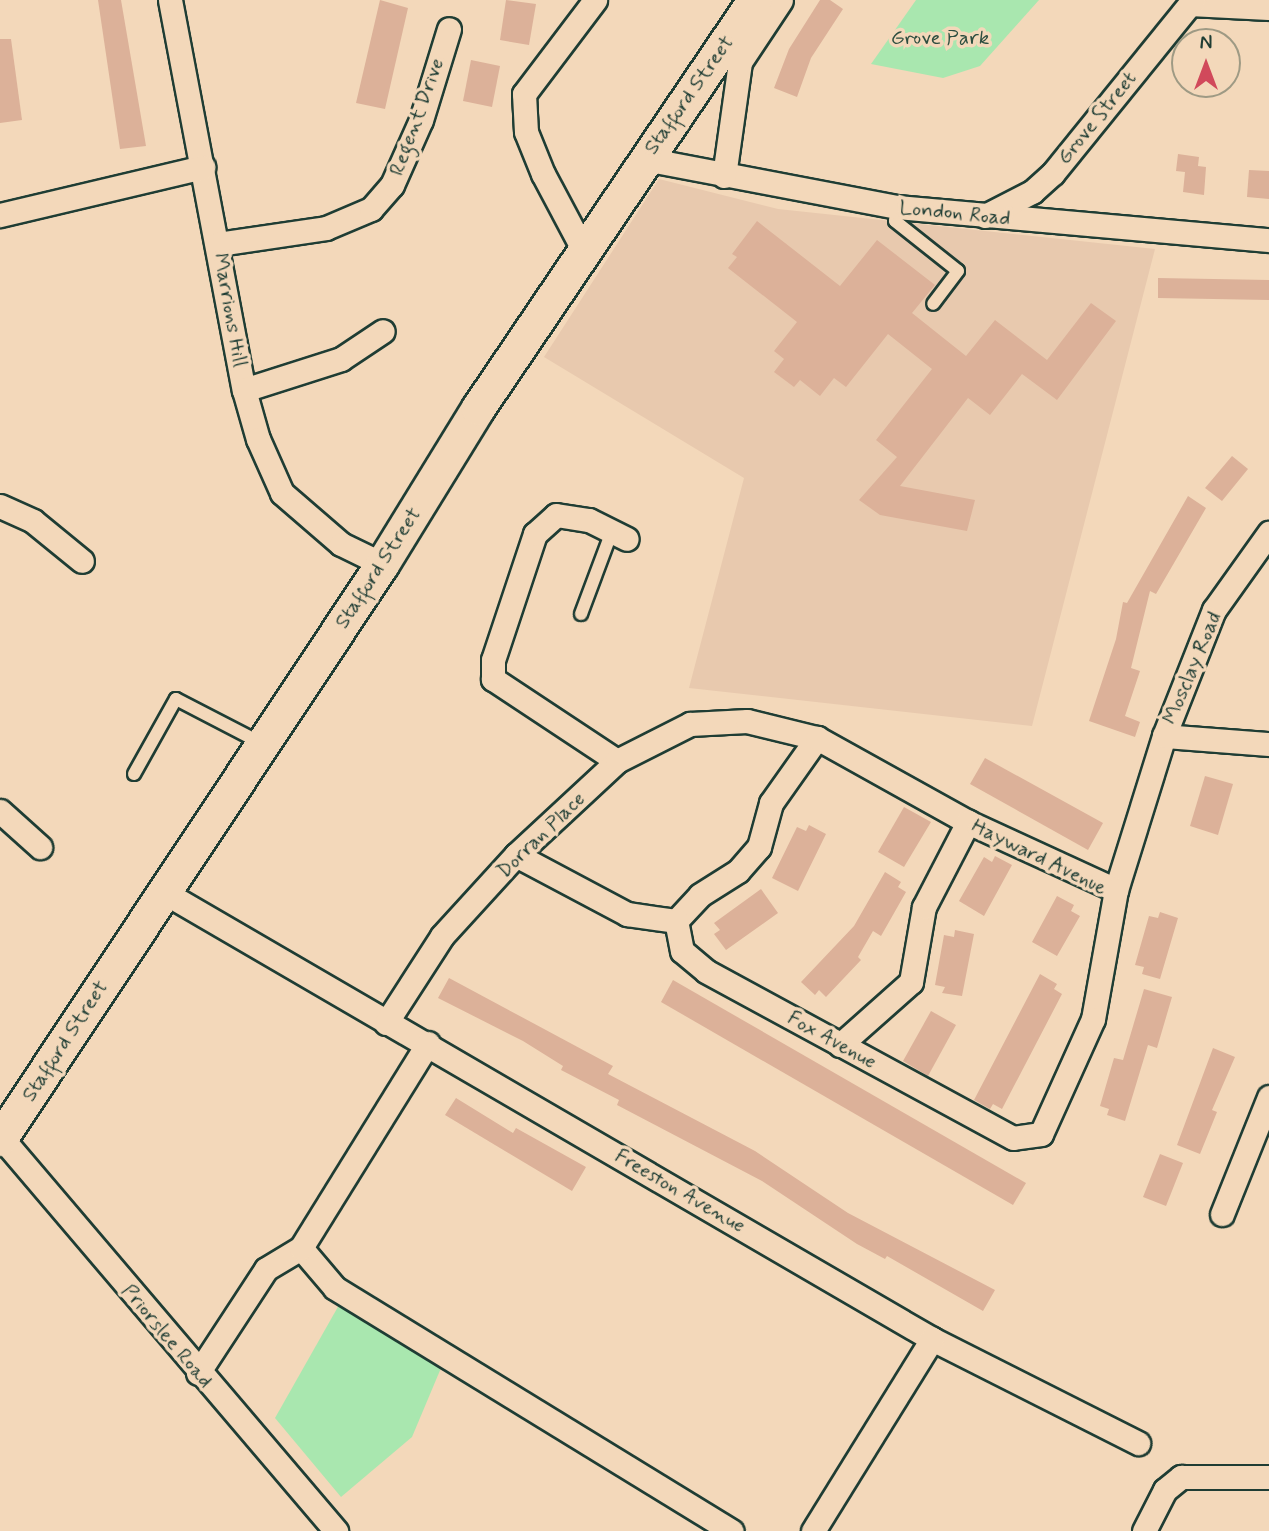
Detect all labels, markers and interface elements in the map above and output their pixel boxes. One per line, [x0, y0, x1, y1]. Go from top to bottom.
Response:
park label: Grove Park [891, 25, 989, 51]
north arrow [1171, 28, 1241, 98]
street label: Stafford Street [639, 31, 739, 159]
text: N [1200, 31, 1212, 56]
street label: Regent Drive [384, 55, 450, 179]
street label: Grove Street [1051, 65, 1143, 171]
street label: London Road [898, 195, 1012, 231]
street label: Marrions Hill [208, 252, 252, 368]
street label: Stafford Street [330, 503, 426, 633]
street label: Mosclay Road [1157, 608, 1227, 728]
street label: Dorran Place [491, 786, 591, 884]
street label: Hayward Avenue [965, 812, 1113, 902]
street label: Stafford Street [17, 976, 113, 1106]
street label: Fox Avenue [781, 1004, 883, 1076]
street label: Freeston Avenue [612, 1144, 748, 1238]
street label: Priorslee Road [117, 1279, 217, 1393]

